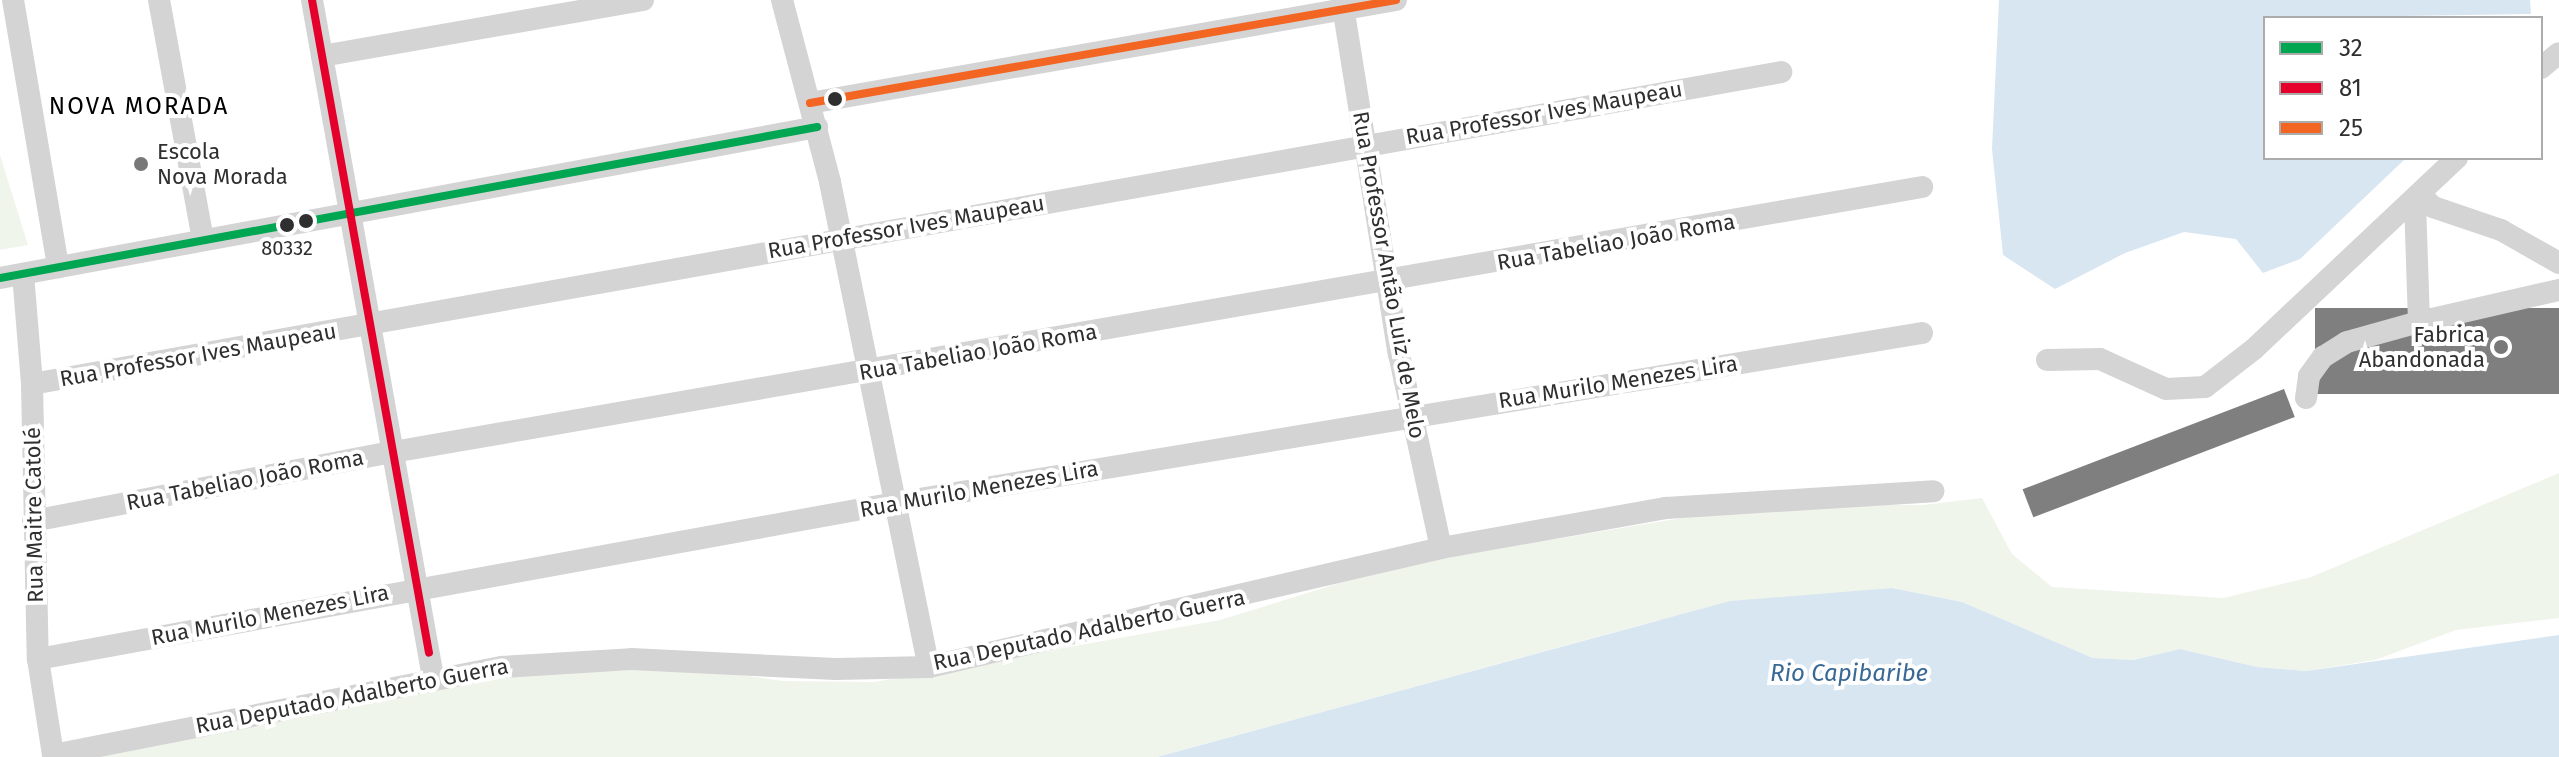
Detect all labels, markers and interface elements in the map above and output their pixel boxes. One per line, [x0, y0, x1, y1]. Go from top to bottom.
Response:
legend [2263, 16, 2543, 160]
text: 32 [2339, 34, 2363, 62]
text: 81 [2339, 74, 2362, 102]
street label: Rua Professor Ives Maupeau [1404, 76, 1684, 150]
unlabelled marker [827, 91, 843, 107]
district label: NOVA MORADA [49, 93, 229, 121]
street label: Rua Professor Antão Luiz de Melo [1347, 109, 1431, 441]
text: 25 [2339, 114, 2363, 142]
place label: Escola Nova Morada [157, 138, 288, 190]
marker: Escola Nova Morada [132, 155, 150, 173]
street label: Rua Professor Ives Maupeau [766, 190, 1046, 264]
street label: Rua Tabeliao João Roma [1495, 208, 1737, 276]
unlabelled marker [298, 213, 314, 229]
marker: 80332 [279, 217, 295, 233]
place label: 80332 [261, 236, 313, 260]
street label: Rua Professor Ives Maupeau [58, 318, 338, 392]
street label: Rua Tabeliao João Roma [857, 318, 1099, 386]
place label: Fabrica Abandonada [2359, 321, 2485, 372]
marker: Fabrica Abandonada [2492, 338, 2510, 356]
street label: Rua Murilo Menezes Lira [1497, 350, 1739, 414]
street label: Rua Maitre Catolé [19, 427, 49, 603]
street label: Rua Tabeliao João Roma [124, 444, 366, 516]
street label: Rua Murilo Menezes Lira [858, 455, 1100, 523]
street label: Rua Murilo Menezes Lira [149, 579, 391, 651]
street label: Rua Deputado Adalberto Guerra [931, 584, 1247, 676]
street label: Rua Deputado Adalberto Guerra [193, 653, 511, 739]
water label: Rio Capibaribe [1770, 660, 1928, 688]

